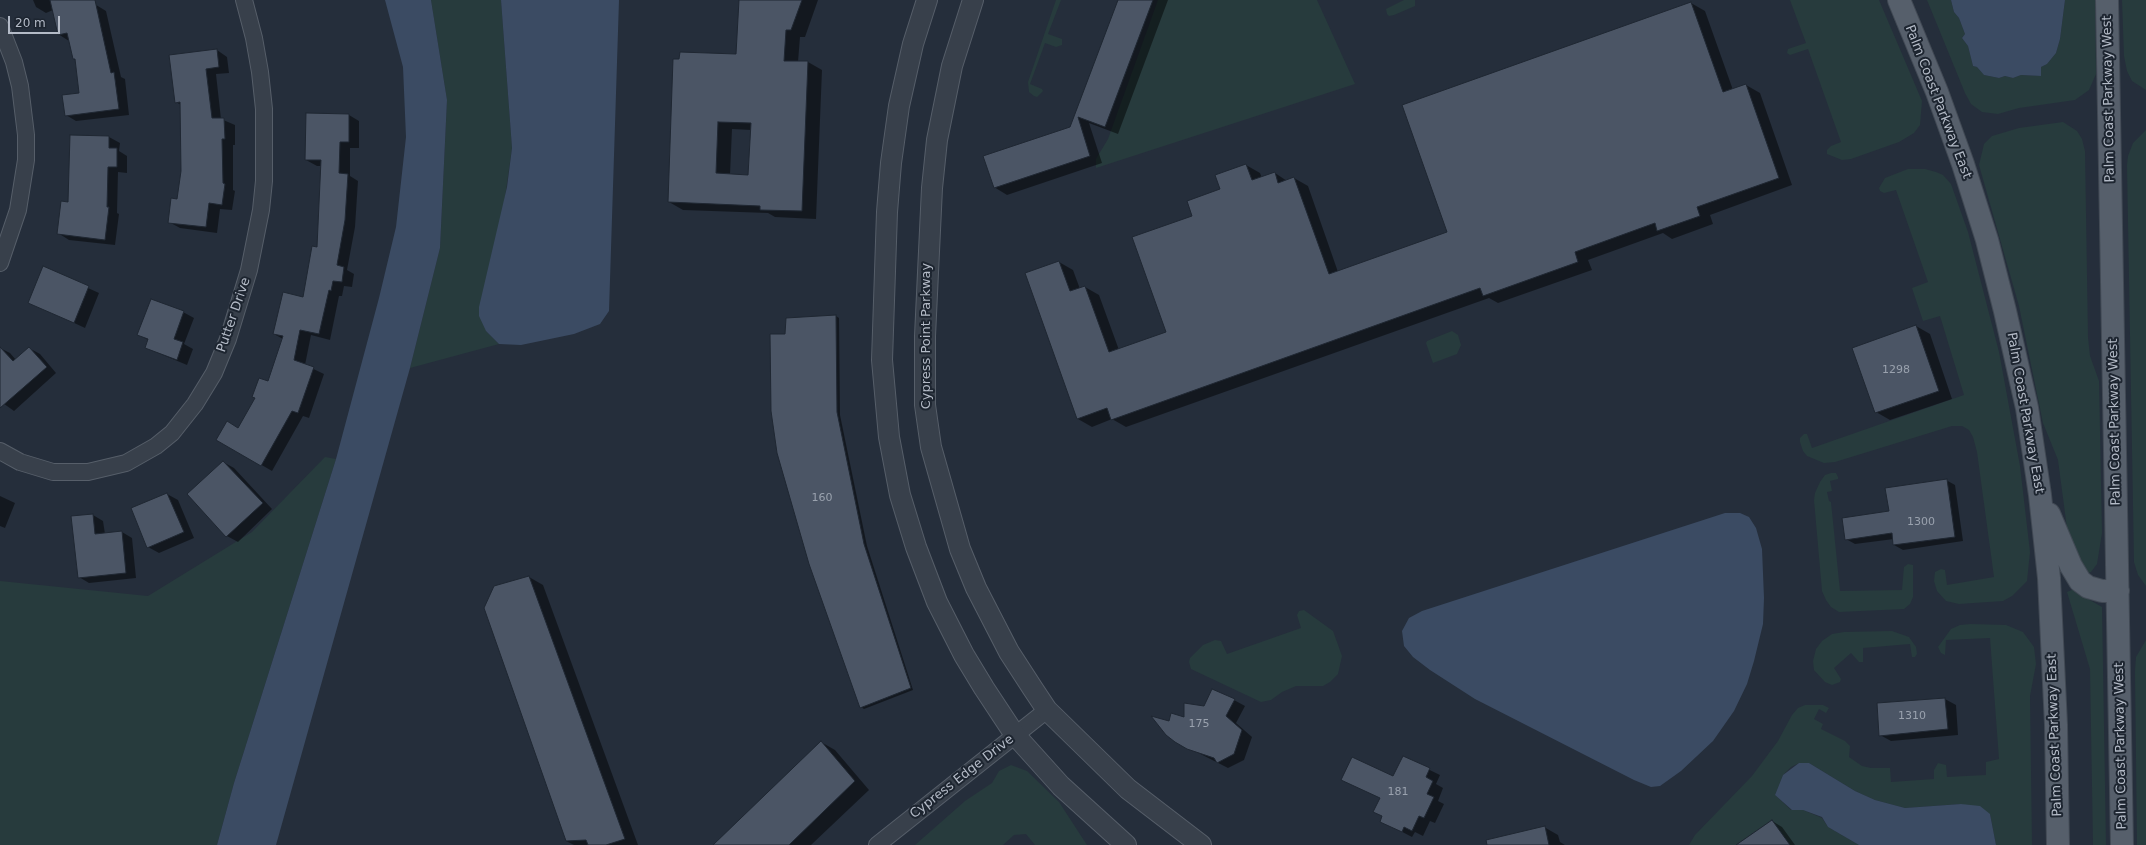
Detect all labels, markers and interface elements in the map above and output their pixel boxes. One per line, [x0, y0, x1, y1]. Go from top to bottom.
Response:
scale bar [10, 8, 62, 34]
street label: Palm Coast Parkway West [2100, 15, 2118, 183]
text: 20 m [15, 16, 46, 30]
street label: Palm Coast Parkway East [1901, 23, 1975, 181]
street label: Cypress Point Parkway [919, 263, 935, 409]
street label: Putter Drive [214, 276, 254, 354]
street label: Palm Coast Parkway East [2003, 331, 2047, 495]
street label: Palm Coast Parkway West [2106, 338, 2124, 506]
house number: 1298 [1882, 363, 1910, 377]
house number: 160 [812, 491, 832, 505]
house number: 1300 [1907, 515, 1935, 529]
street label: Palm Coast Parkway East [2044, 653, 2066, 817]
street label: Palm Coast Parkway West [2112, 662, 2130, 830]
house number: 1310 [1898, 709, 1926, 723]
house number: 175 [1189, 717, 1209, 731]
street label: Cypress Edge Drive [907, 732, 1017, 822]
house number: 181 [1388, 785, 1408, 799]

